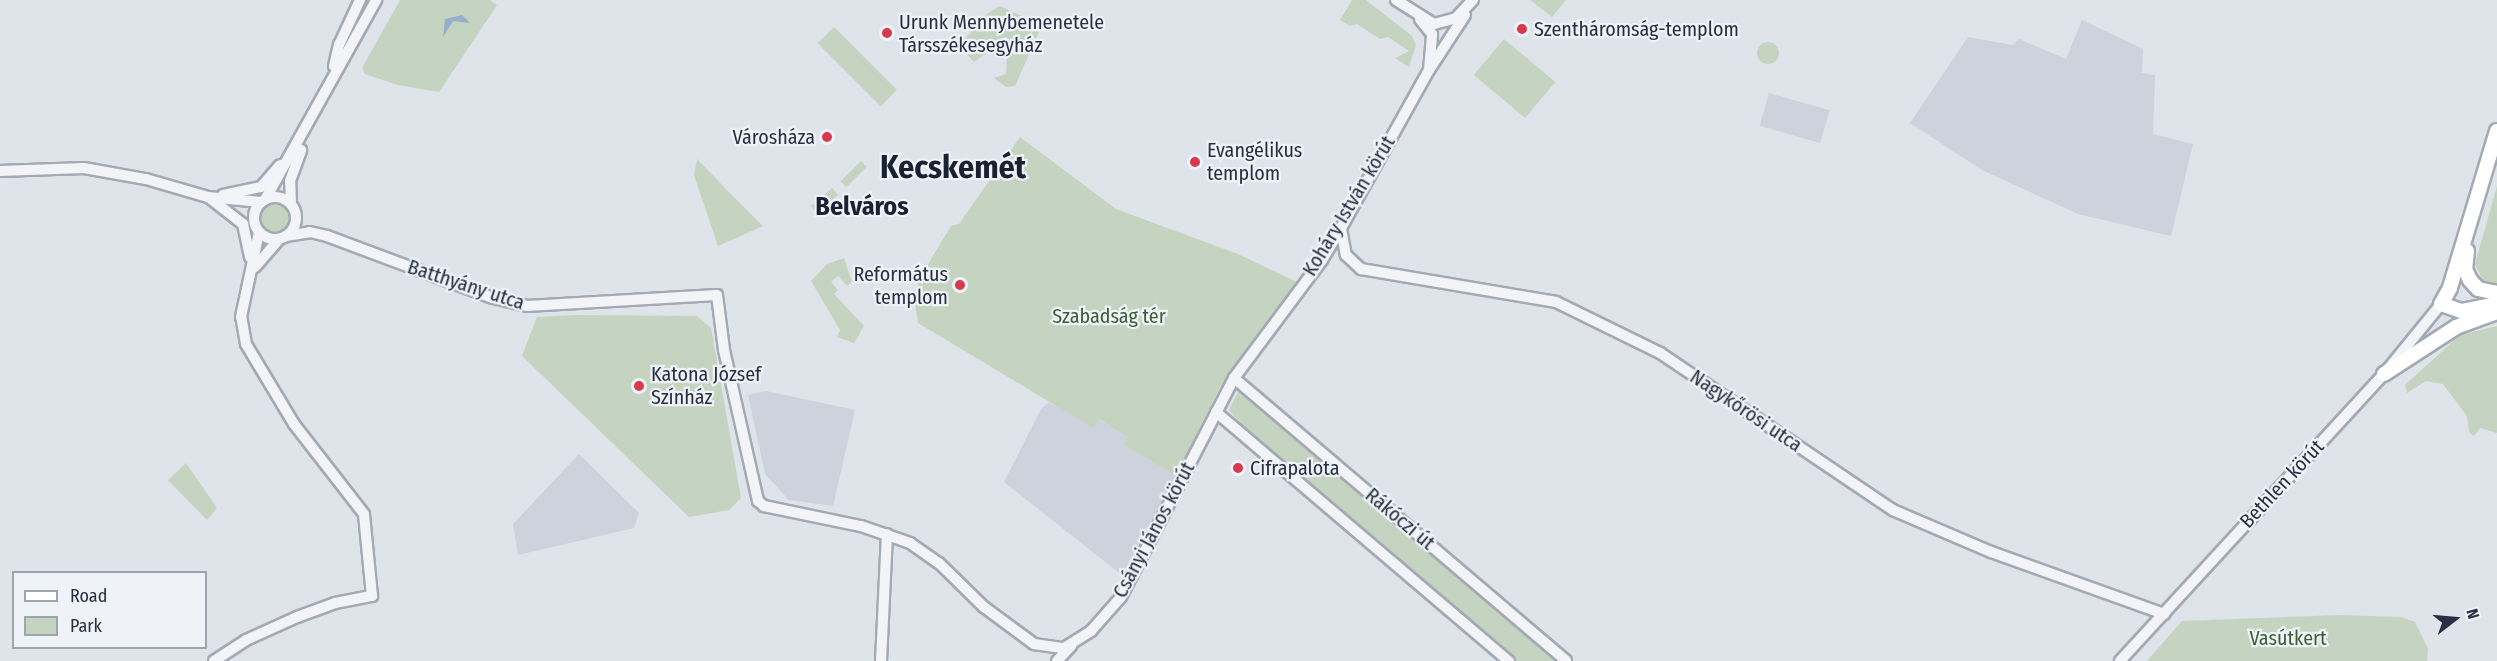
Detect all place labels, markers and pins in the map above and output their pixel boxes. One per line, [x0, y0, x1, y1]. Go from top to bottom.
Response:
place label: Urunk Mennybemenetele Társszékesegyház [899, 10, 1104, 57]
place label: Szentháromság-templom [1534, 17, 1739, 41]
marker: Szentháromság-templom [1515, 22, 1529, 36]
marker: Urunk Mennybemenetele Társszékesegyház [880, 26, 894, 40]
place label: Városháza [733, 125, 815, 149]
marker: Városháza [820, 130, 834, 144]
place label: Evangélikus templom [1207, 138, 1302, 185]
marker: Evangélikus templom [1188, 155, 1202, 169]
place label: Református templom [853, 262, 948, 309]
marker: Református templom [953, 278, 967, 292]
place label: Katona József Színház [651, 362, 761, 409]
marker: Katona József Színház [632, 379, 646, 393]
place label: Cifrapalota [1250, 456, 1339, 480]
marker: Cifrapalota [1231, 461, 1245, 475]

